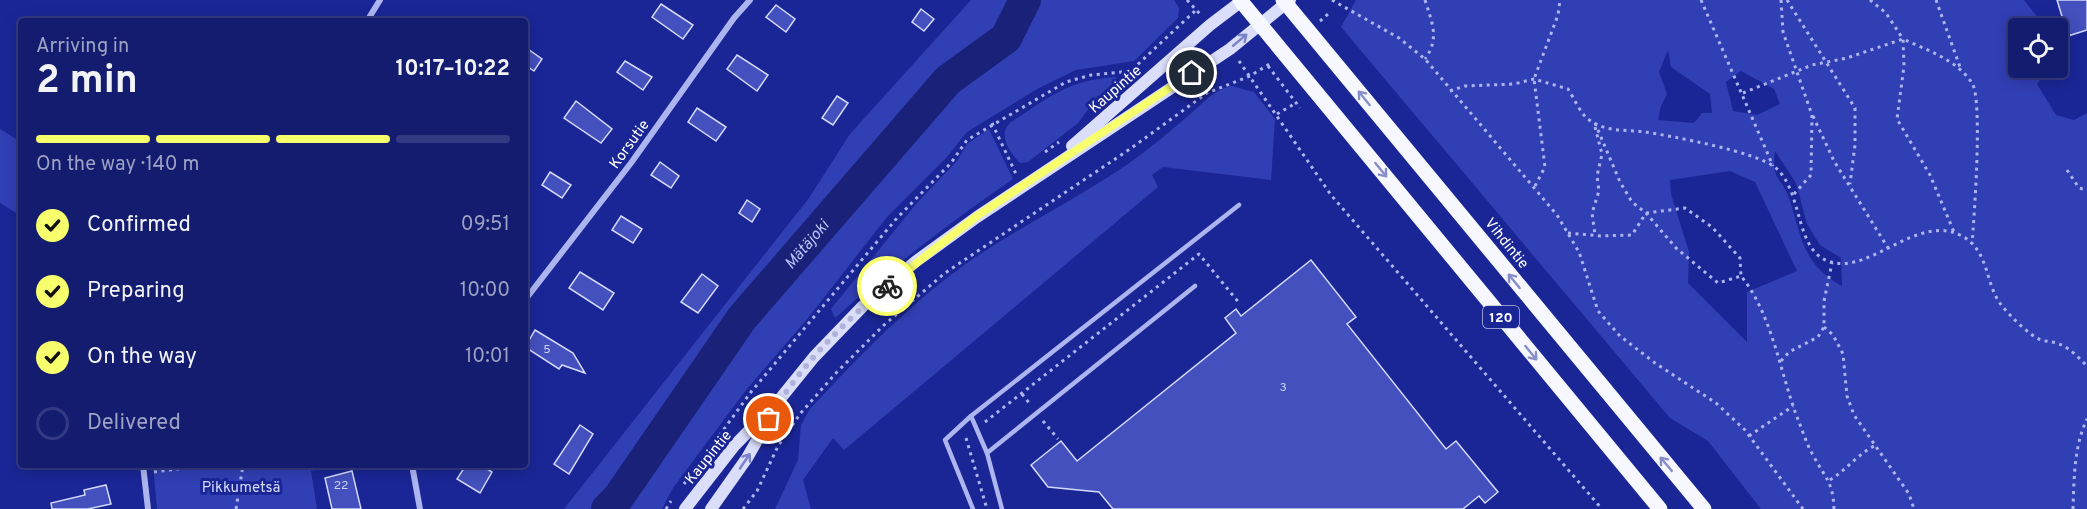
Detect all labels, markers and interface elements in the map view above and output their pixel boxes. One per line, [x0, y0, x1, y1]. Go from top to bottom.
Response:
map controls [2008, 18, 2068, 78]
button: locate [2008, 18, 2068, 78]
one-way arrow [1232, 33, 1247, 47]
text: Arriving in [36, 34, 129, 60]
pin [1166, 47, 1217, 98]
text: 10:17–10:22 [395, 56, 510, 83]
icon: home [1175, 56, 1208, 89]
text: 2 min [36, 58, 138, 107]
street label: Kaupintie [1086, 62, 1146, 118]
one-way arrow [1357, 90, 1370, 106]
street label: Korsutie [606, 117, 654, 173]
text: On the way · 140 m [36, 152, 199, 178]
one-way arrow [1374, 162, 1387, 178]
icon: check [36, 209, 69, 242]
text: Confirmed [87, 212, 191, 239]
text: 09:51 [461, 212, 510, 238]
street label: Vihdintie [1480, 215, 1532, 273]
water label: Mätäjoki [781, 216, 835, 274]
courier [857, 256, 917, 316]
icon: bike [871, 270, 904, 303]
one-way arrow [1508, 273, 1521, 289]
icon: check [36, 275, 69, 308]
text: Preparing [87, 278, 185, 305]
text: 10:00 [460, 278, 510, 304]
road number: 120 [1483, 306, 1519, 328]
icon: check [36, 341, 69, 374]
house number: 5 [543, 342, 551, 358]
text: On the way [87, 344, 197, 371]
text: 10:01 [465, 344, 510, 370]
one-way arrow [1525, 345, 1538, 361]
house number: 3 [1279, 380, 1287, 396]
pin [743, 393, 794, 444]
icon: bag [752, 402, 785, 435]
text: Delivered [87, 410, 181, 437]
street label: Kaupintie [682, 427, 737, 489]
one-way arrow [738, 453, 751, 470]
one-way arrow [1660, 456, 1673, 472]
house number: 22 [334, 478, 348, 494]
park label: Pikkumetsä [202, 479, 280, 498]

